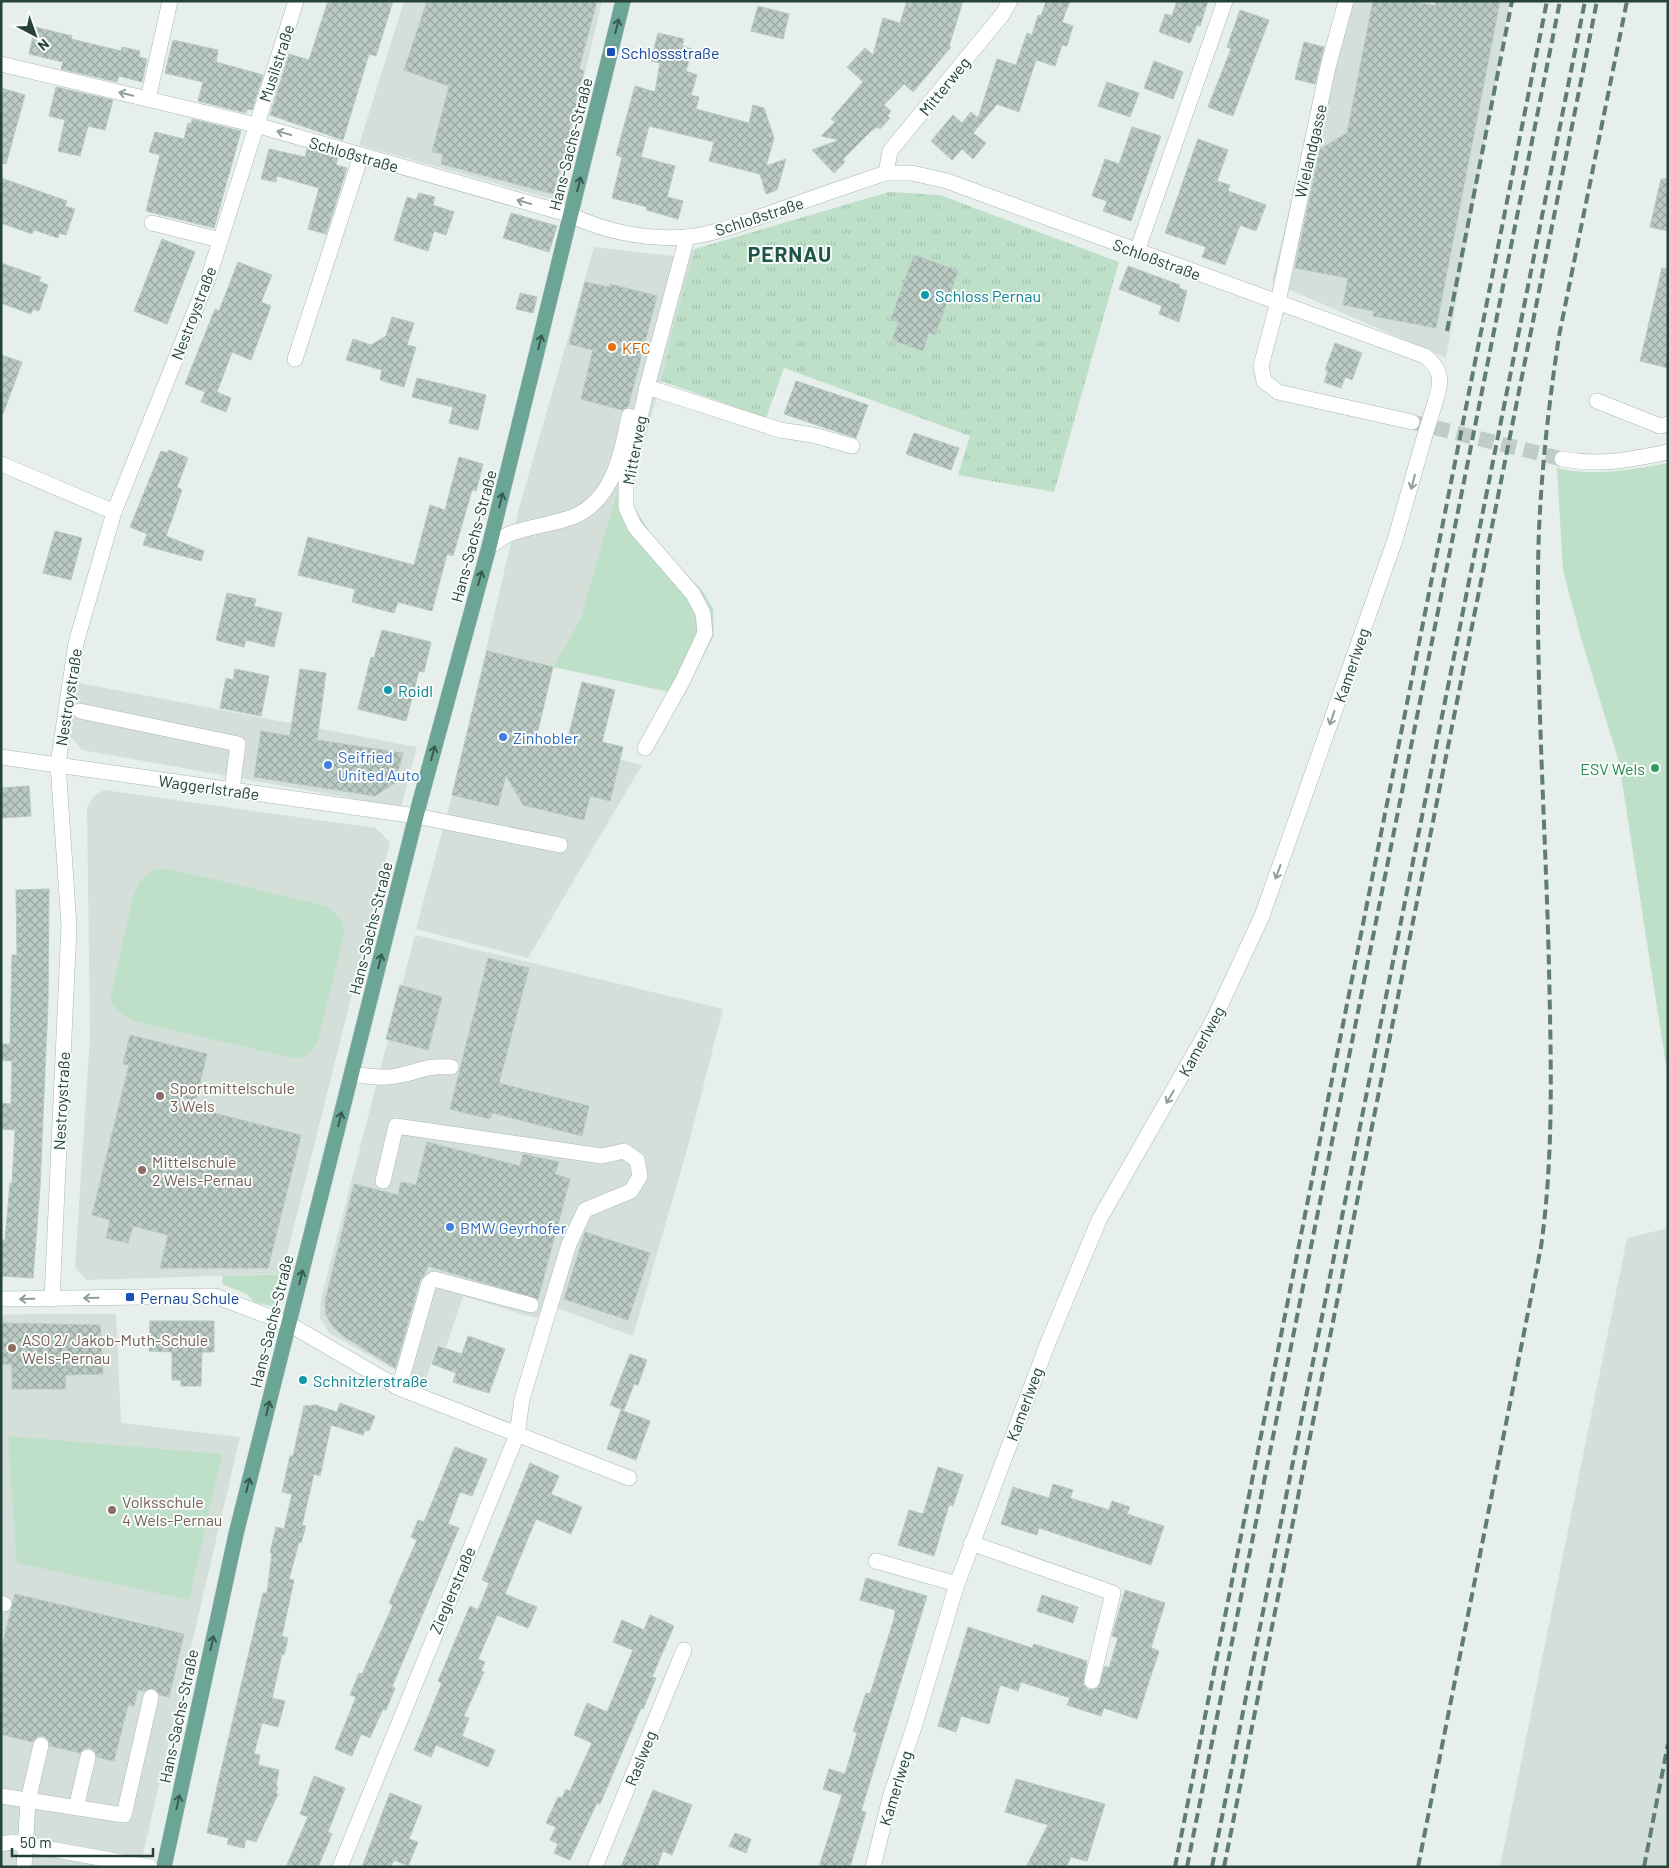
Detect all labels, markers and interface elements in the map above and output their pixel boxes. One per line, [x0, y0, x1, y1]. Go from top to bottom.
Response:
north arrow [10, 10, 60, 60]
one-way arrow [613, 19, 622, 35]
street label: Musilstraße [255, 22, 297, 104]
text: N [35, 36, 53, 55]
place label: Schlossstraße [621, 43, 720, 62]
marker: Schlossstraße [605, 46, 617, 58]
street label: Mitterweg [915, 53, 973, 119]
street label: Hans-Sachs-Straße [544, 76, 596, 212]
one-way arrow [119, 89, 135, 98]
street label: Wielandgasse [1290, 102, 1330, 200]
one-way arrow [276, 128, 292, 138]
street label: Schloßstraße [307, 132, 401, 176]
one-way arrow [575, 176, 584, 192]
street label: Schloßstraße [712, 193, 806, 239]
one-way arrow [517, 197, 533, 206]
street label: Schloßstraße [1110, 234, 1204, 284]
district label: PERNAU [748, 241, 832, 266]
street label: Nestroystraße [166, 264, 220, 362]
place label: Schloss Pernau [935, 286, 1041, 305]
marker: Schloss Pernau [919, 289, 931, 301]
one-way arrow [536, 334, 545, 350]
place label: KFC [622, 338, 651, 357]
marker: KFC [606, 341, 618, 353]
street label: Mitterweg [618, 414, 650, 486]
street label: Hans-Sachs-Straße [446, 468, 500, 604]
one-way arrow [1407, 473, 1417, 489]
one-way arrow [497, 492, 506, 508]
one-way arrow [476, 571, 486, 587]
street label: Kamerlweg [1329, 625, 1373, 705]
street label: Nestroystraße [51, 647, 85, 747]
place label: Roidl [398, 681, 433, 700]
marker: Roidl [382, 684, 394, 696]
one-way arrow [1327, 710, 1336, 726]
place label: Zinhobler [513, 728, 579, 747]
marker: Zinhobler [497, 731, 509, 743]
one-way arrow [429, 746, 438, 762]
place label: Seifried United Auto [338, 747, 420, 784]
marker: Seifried United Auto [322, 759, 334, 771]
place label: ESV Wels [1580, 759, 1645, 778]
marker: ESV Wels [1649, 762, 1661, 774]
street label: Waggerlstraße [157, 771, 261, 803]
street label: Hans-Sachs-Straße [344, 860, 396, 996]
one-way arrow [1273, 864, 1282, 879]
one-way arrow [376, 954, 385, 970]
street label: Kamerlweg [1174, 1003, 1228, 1079]
street label: Nestroystraße [49, 1051, 73, 1151]
place label: Sportmittelschule 3 Wels [170, 1078, 295, 1115]
one-way arrow [1165, 1089, 1175, 1104]
marker: Sportmittelschule 3 Wels [154, 1090, 166, 1102]
one-way arrow [336, 1112, 345, 1128]
place label: Mittelschule 2 Wels-Pernau [152, 1152, 252, 1189]
marker: Mittelschule 2 Wels-Pernau [136, 1164, 148, 1176]
place label: BMW Geyrhofer [460, 1218, 567, 1237]
marker: BMW Geyrhofer [444, 1221, 456, 1233]
street label: Hans-Sachs-Straße [245, 1253, 297, 1389]
one-way arrow [297, 1269, 306, 1285]
place label: Pernau Schule [140, 1288, 239, 1307]
marker: Pernau Schule [124, 1291, 136, 1303]
one-way arrow [83, 1293, 100, 1303]
one-way arrow [19, 1294, 36, 1304]
place label: ASO 2/ Jakob-Muth-Schule Wels-Pernau [22, 1330, 208, 1367]
marker: ASO 2/ Jakob-Muth-Schule Wels-Pernau [6, 1342, 18, 1354]
street label: Kamerlweg [1002, 1364, 1046, 1444]
place label: Schnitzlerstraße [313, 1371, 428, 1390]
marker: Schnitzlerstraße [297, 1374, 309, 1386]
one-way arrow [264, 1400, 273, 1416]
one-way arrow [244, 1477, 253, 1493]
place label: Volksschule 4 Wels-Pernau [122, 1492, 222, 1529]
marker: Volksschule 4 Wels-Pernau [106, 1504, 118, 1516]
street label: Zieglerstraße [425, 1544, 479, 1636]
one-way arrow [208, 1636, 217, 1652]
street label: Hans-Sachs-Straße [155, 1647, 201, 1785]
street label: Raslweg [620, 1728, 660, 1788]
street label: Kamerlweg [875, 1748, 915, 1828]
one-way arrow [173, 1794, 183, 1810]
scale bar [12, 1826, 154, 1858]
text: 50 m [20, 1833, 52, 1851]

